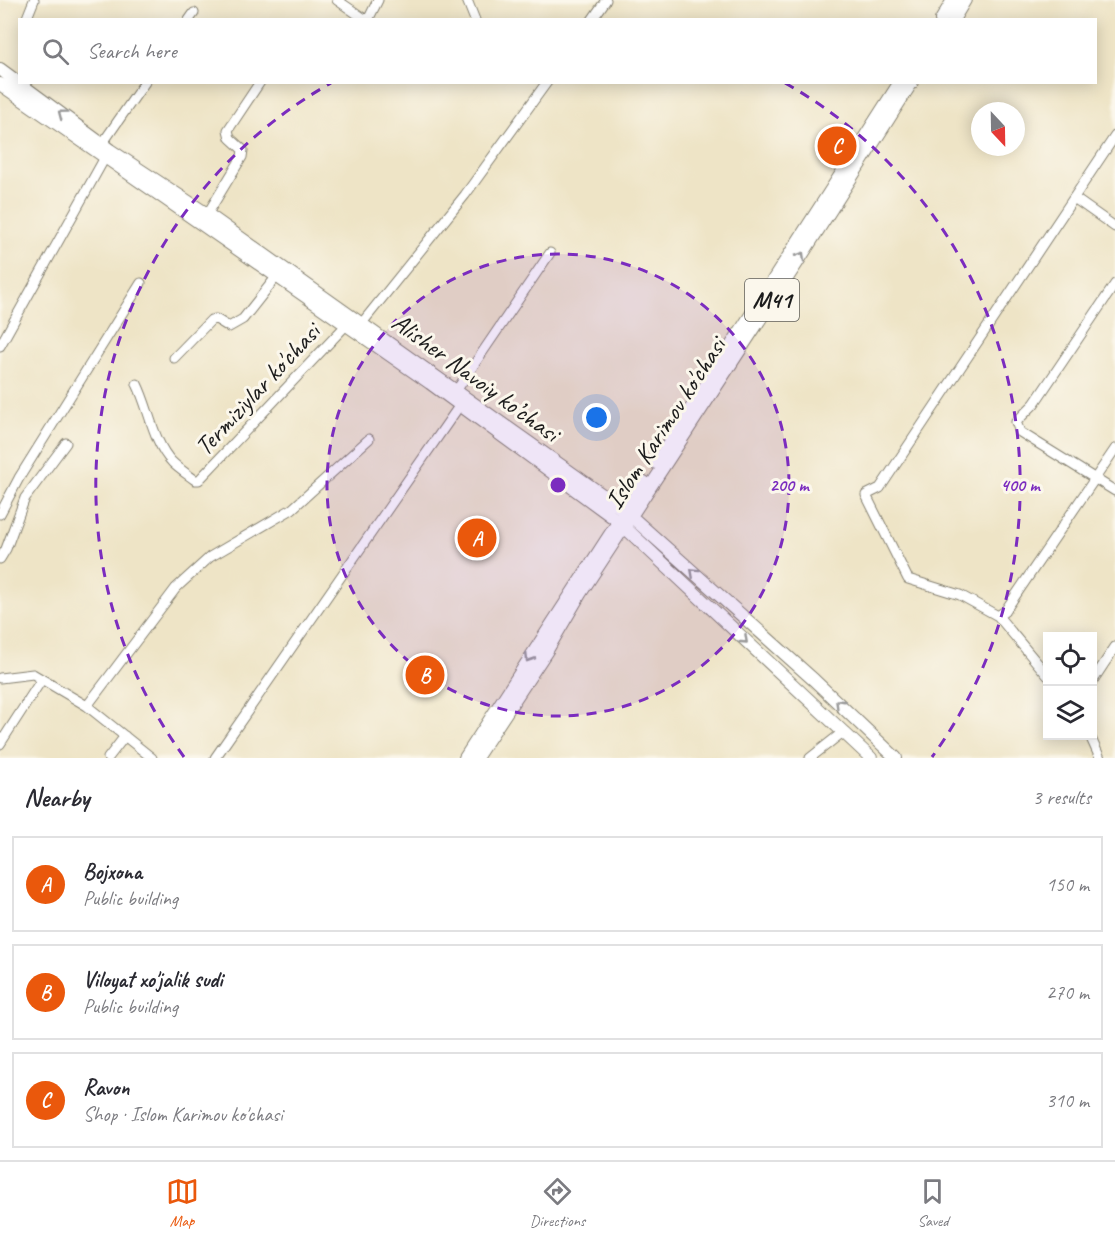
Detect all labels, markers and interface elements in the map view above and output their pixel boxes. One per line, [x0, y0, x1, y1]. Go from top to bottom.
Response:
search box [18, 18, 1097, 84]
icon: search [39, 35, 72, 68]
text: Search here [87, 37, 177, 65]
north arrow [971, 102, 1025, 156]
one-way arrow [58, 110, 69, 121]
pin: C [818, 124, 856, 168]
one-way arrow [794, 252, 805, 263]
road number: M41 [745, 279, 799, 321]
street label: Alisher Navoiy ko’chasi [386, 306, 568, 451]
street label: Termiziylar ko'chasi [188, 314, 329, 463]
street label: Islom Karimov ko'chasi [598, 329, 735, 515]
your location [582, 403, 611, 432]
text: 200 m [770, 474, 810, 496]
text: 400 m [1001, 474, 1041, 496]
centre of rings [548, 475, 568, 495]
pin: A [458, 516, 496, 560]
one-way arrow [690, 568, 700, 579]
one-way arrow [737, 632, 748, 643]
map controls [1043, 632, 1097, 740]
button: locate [1043, 632, 1097, 686]
pin: B [406, 652, 444, 698]
one-way arrow [525, 652, 537, 662]
button: layers [1043, 686, 1097, 740]
one-way arrow [835, 699, 845, 710]
text: Nearby [24, 781, 89, 814]
text: 3 results [1032, 785, 1091, 810]
text: Bojxona [83, 858, 142, 886]
text: A [40, 872, 51, 897]
text: 150 m [1046, 872, 1089, 897]
text: Public building [83, 886, 178, 911]
text: Viloyat xo'jalik sudi [83, 966, 223, 994]
text: B [40, 980, 51, 1005]
text: 270 m [1046, 980, 1089, 1005]
text: Public building [83, 994, 178, 1019]
text: Ravon [83, 1074, 129, 1102]
text: C [41, 1088, 50, 1113]
text: 310 m [1046, 1088, 1089, 1113]
text: Shop · Islom Karimov ko'chasi [83, 1102, 283, 1127]
tab: Map [166, 1175, 199, 1231]
tab: Directions [530, 1175, 585, 1231]
tab: Saved [916, 1175, 949, 1231]

